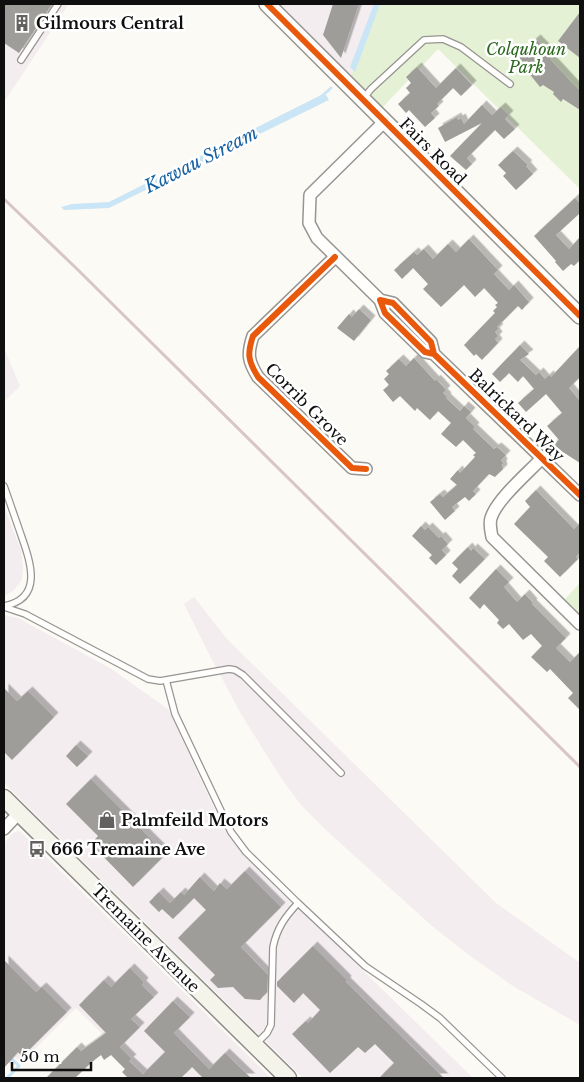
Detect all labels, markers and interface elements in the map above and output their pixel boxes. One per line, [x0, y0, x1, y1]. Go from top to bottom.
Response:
building icon: Gilmours Central [12, 13, 32, 33]
place label: Gilmours Central [36, 13, 184, 33]
park label: Colquhoun Park [486, 39, 566, 77]
street label: Fairs Road [395, 113, 471, 189]
water label: Kawau Stream [140, 122, 262, 199]
street label: Corrib Grove [261, 358, 353, 450]
street label: Balrickard Way [465, 364, 569, 466]
shop icon: Palmfeild Motors [97, 810, 117, 830]
place label: Palmfeild Motors [121, 810, 269, 830]
bus stop icon: 666 Tremaine Ave [27, 839, 47, 859]
place label: 666 Tremaine Ave [51, 839, 205, 859]
street label: Tremaine Avenue [88, 880, 204, 996]
scale bar [12, 1040, 91, 1072]
text: 50 m [20, 1047, 60, 1066]

